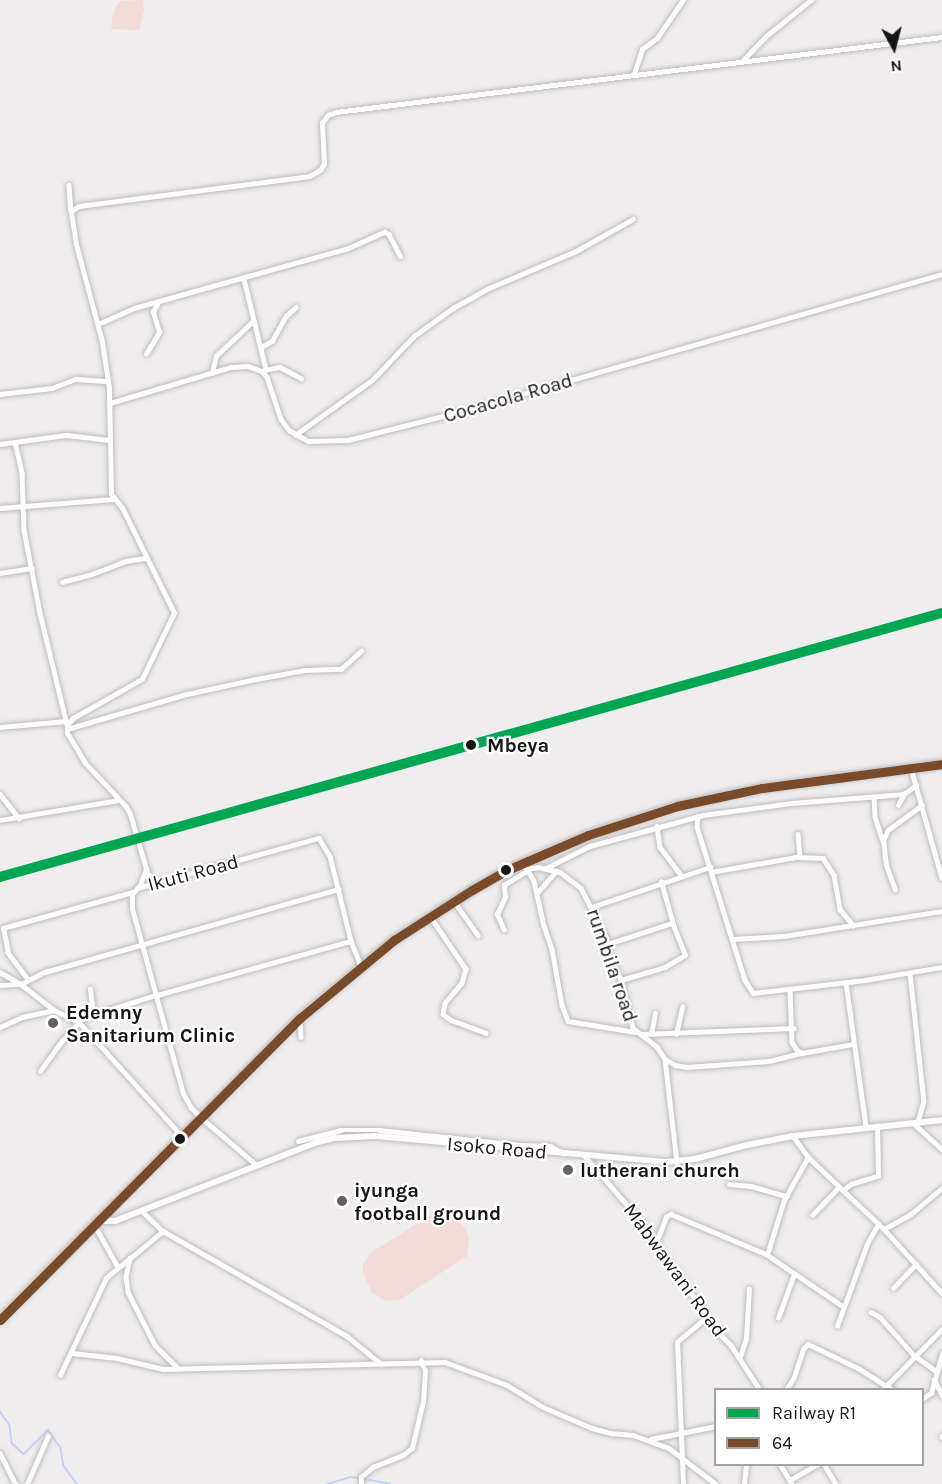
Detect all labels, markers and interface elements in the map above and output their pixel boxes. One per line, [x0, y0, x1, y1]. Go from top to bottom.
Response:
north arrow [864, 18, 924, 78]
text: N [889, 56, 903, 76]
street label: Cocacola Road [441, 368, 575, 428]
place label: Mbeya [487, 733, 549, 757]
marker: Mbeya [460, 734, 482, 756]
street label: Ikuti Road [145, 849, 241, 897]
unlabelled marker [500, 864, 512, 876]
street label: rumbila road [581, 905, 643, 1025]
place label: Edemny Sanitarium Clinic [66, 1000, 235, 1047]
marker: Edemny Sanitarium Clinic [44, 1014, 62, 1032]
street label: Isoko Road [446, 1132, 548, 1164]
unlabelled marker [174, 1133, 186, 1145]
place label: lutherani church [580, 1158, 740, 1182]
marker: lutherani church [561, 1163, 575, 1177]
place label: iyunga football ground [354, 1178, 501, 1225]
marker: iyunga football ground [335, 1194, 349, 1208]
street label: Mabwawani Road [618, 1198, 732, 1342]
legend [714, 1388, 924, 1466]
text: Railway R1 [772, 1402, 856, 1424]
text: 64 [772, 1432, 792, 1454]

